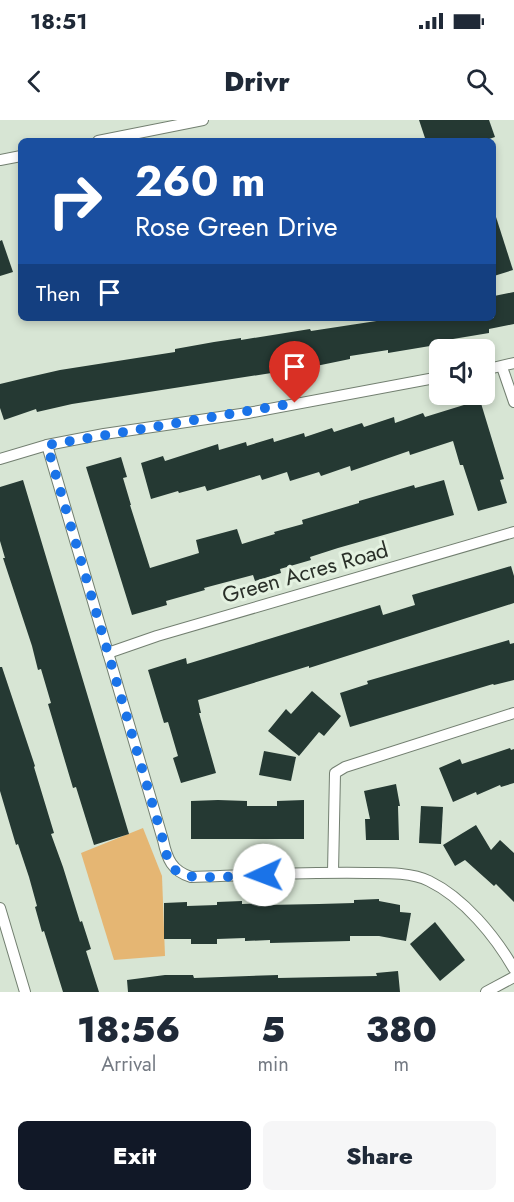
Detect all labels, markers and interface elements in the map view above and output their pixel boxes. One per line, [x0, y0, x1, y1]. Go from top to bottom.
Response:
text: 18:51 [30, 5, 87, 37]
text: Drivr [224, 62, 290, 101]
icon: back [18, 65, 51, 98]
icon: search [463, 65, 496, 98]
text: 260 m [135, 151, 266, 212]
icon: right [36, 162, 114, 240]
text: Rose Green Drive [135, 207, 338, 246]
icon: arrive [93, 276, 126, 309]
text: Then [36, 277, 81, 309]
map controls [429, 339, 495, 405]
button: sound [429, 339, 495, 405]
pin [269, 341, 320, 403]
icon: arrive [278, 350, 311, 383]
street label: Green Acres Road [218, 533, 392, 611]
position arrow [232, 843, 296, 907]
text: 18:56 [77, 1003, 180, 1055]
text: 5 [261, 1003, 285, 1055]
text: 380 [366, 1003, 437, 1055]
text: Arrival [101, 1050, 156, 1079]
text: min [258, 1050, 289, 1079]
text: m [394, 1050, 409, 1079]
button: Exit [18, 1121, 251, 1190]
button: Share [263, 1121, 496, 1190]

